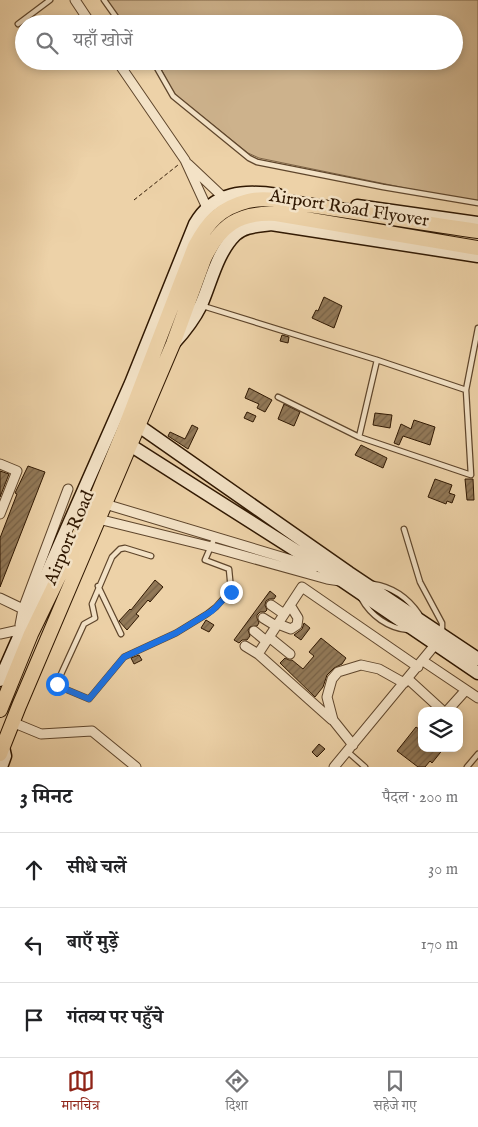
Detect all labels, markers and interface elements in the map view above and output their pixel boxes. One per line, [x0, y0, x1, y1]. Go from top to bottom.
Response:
search box [15, 15, 463, 70]
icon: search [33, 29, 61, 57]
text: यहाँ खोजें [73, 29, 133, 53]
street label: Airport Road Flyover [267, 185, 431, 233]
street label: Airport Road [39, 487, 100, 590]
route end [220, 581, 243, 604]
route start [46, 673, 69, 696]
map controls [418, 707, 463, 752]
button: layers [418, 707, 463, 752]
text: 3 मिनट [20, 784, 72, 811]
text: पैदल · 200 m [382, 788, 458, 808]
icon: ahead [20, 856, 48, 884]
text: सीधे चलें [67, 856, 126, 880]
text: 30 m [428, 860, 458, 880]
icon: left [20, 931, 48, 959]
text: बाएँ मुड़ें [67, 931, 118, 955]
text: 170 m [421, 935, 458, 955]
icon: arrive [20, 1006, 48, 1034]
text: गंतव्य पर पहुँचे [67, 1006, 163, 1030]
tab: मानचित्र [62, 1067, 99, 1119]
tab: दिशा [223, 1067, 251, 1119]
tab: सहेजे गए [374, 1067, 416, 1119]

